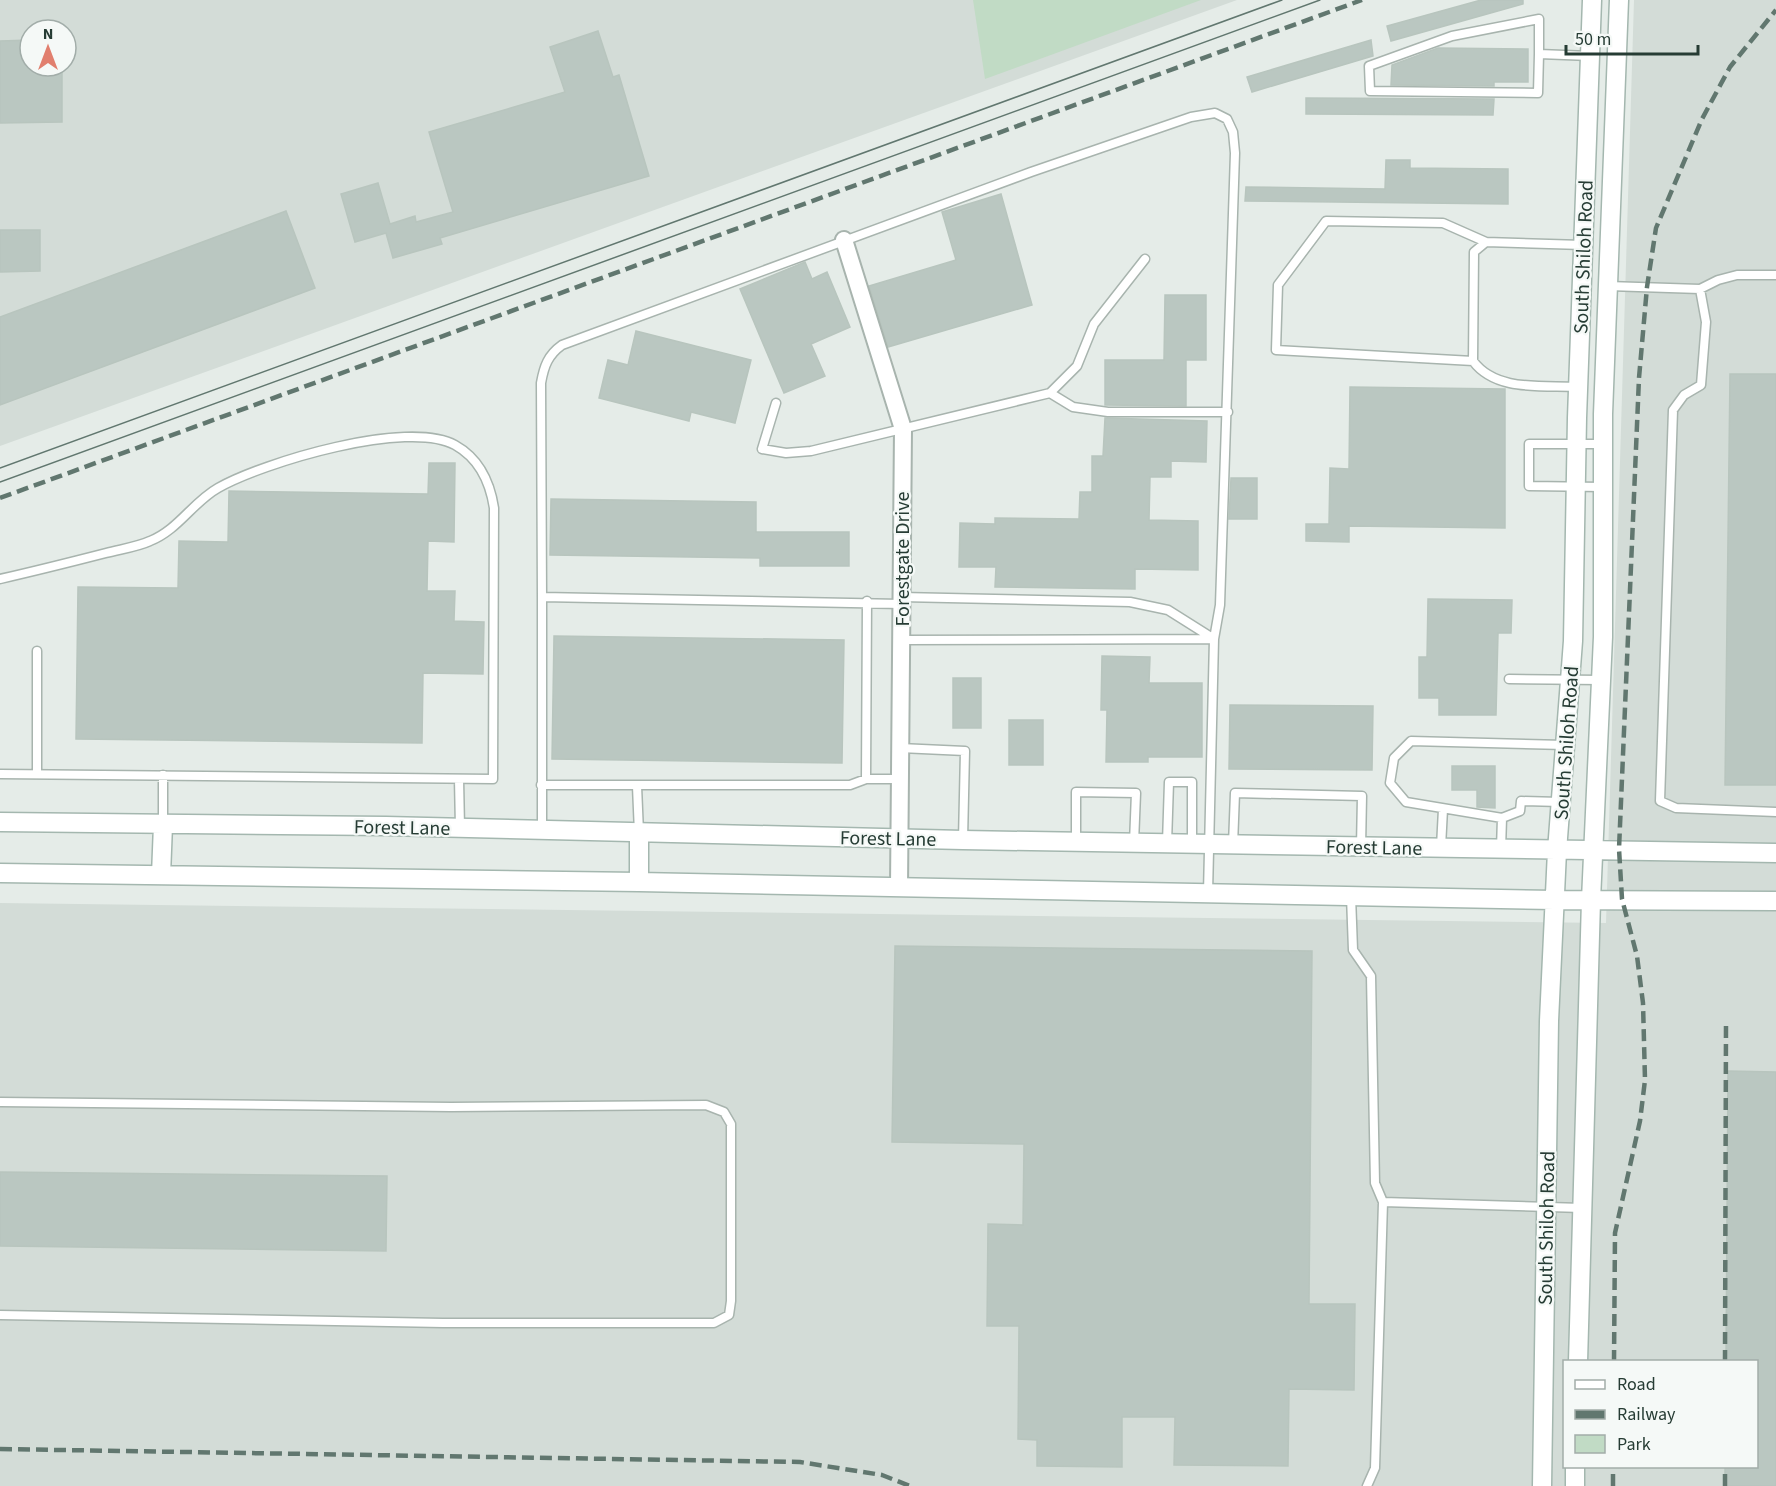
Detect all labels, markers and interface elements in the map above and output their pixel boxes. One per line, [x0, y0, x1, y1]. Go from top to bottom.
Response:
north arrow [18, 18, 78, 78]
scale bar [1566, 18, 1698, 56]
text: N [43, 23, 53, 45]
text: 50 m [1575, 27, 1611, 52]
street label: South Shiloh Road [1567, 179, 1601, 335]
street label: Forestgate Drive [889, 491, 917, 626]
street label: South Shiloh Road [1548, 665, 1586, 821]
street label: Forest Lane [353, 813, 451, 843]
street label: Forest Lane [839, 824, 937, 854]
street label: Forest Lane [1325, 833, 1423, 863]
street label: South Shiloh Road [1532, 1151, 1562, 1305]
legend [1563, 1360, 1758, 1468]
text: Road [1617, 1372, 1656, 1397]
text: Railway [1617, 1402, 1676, 1427]
text: Park [1617, 1432, 1651, 1457]

